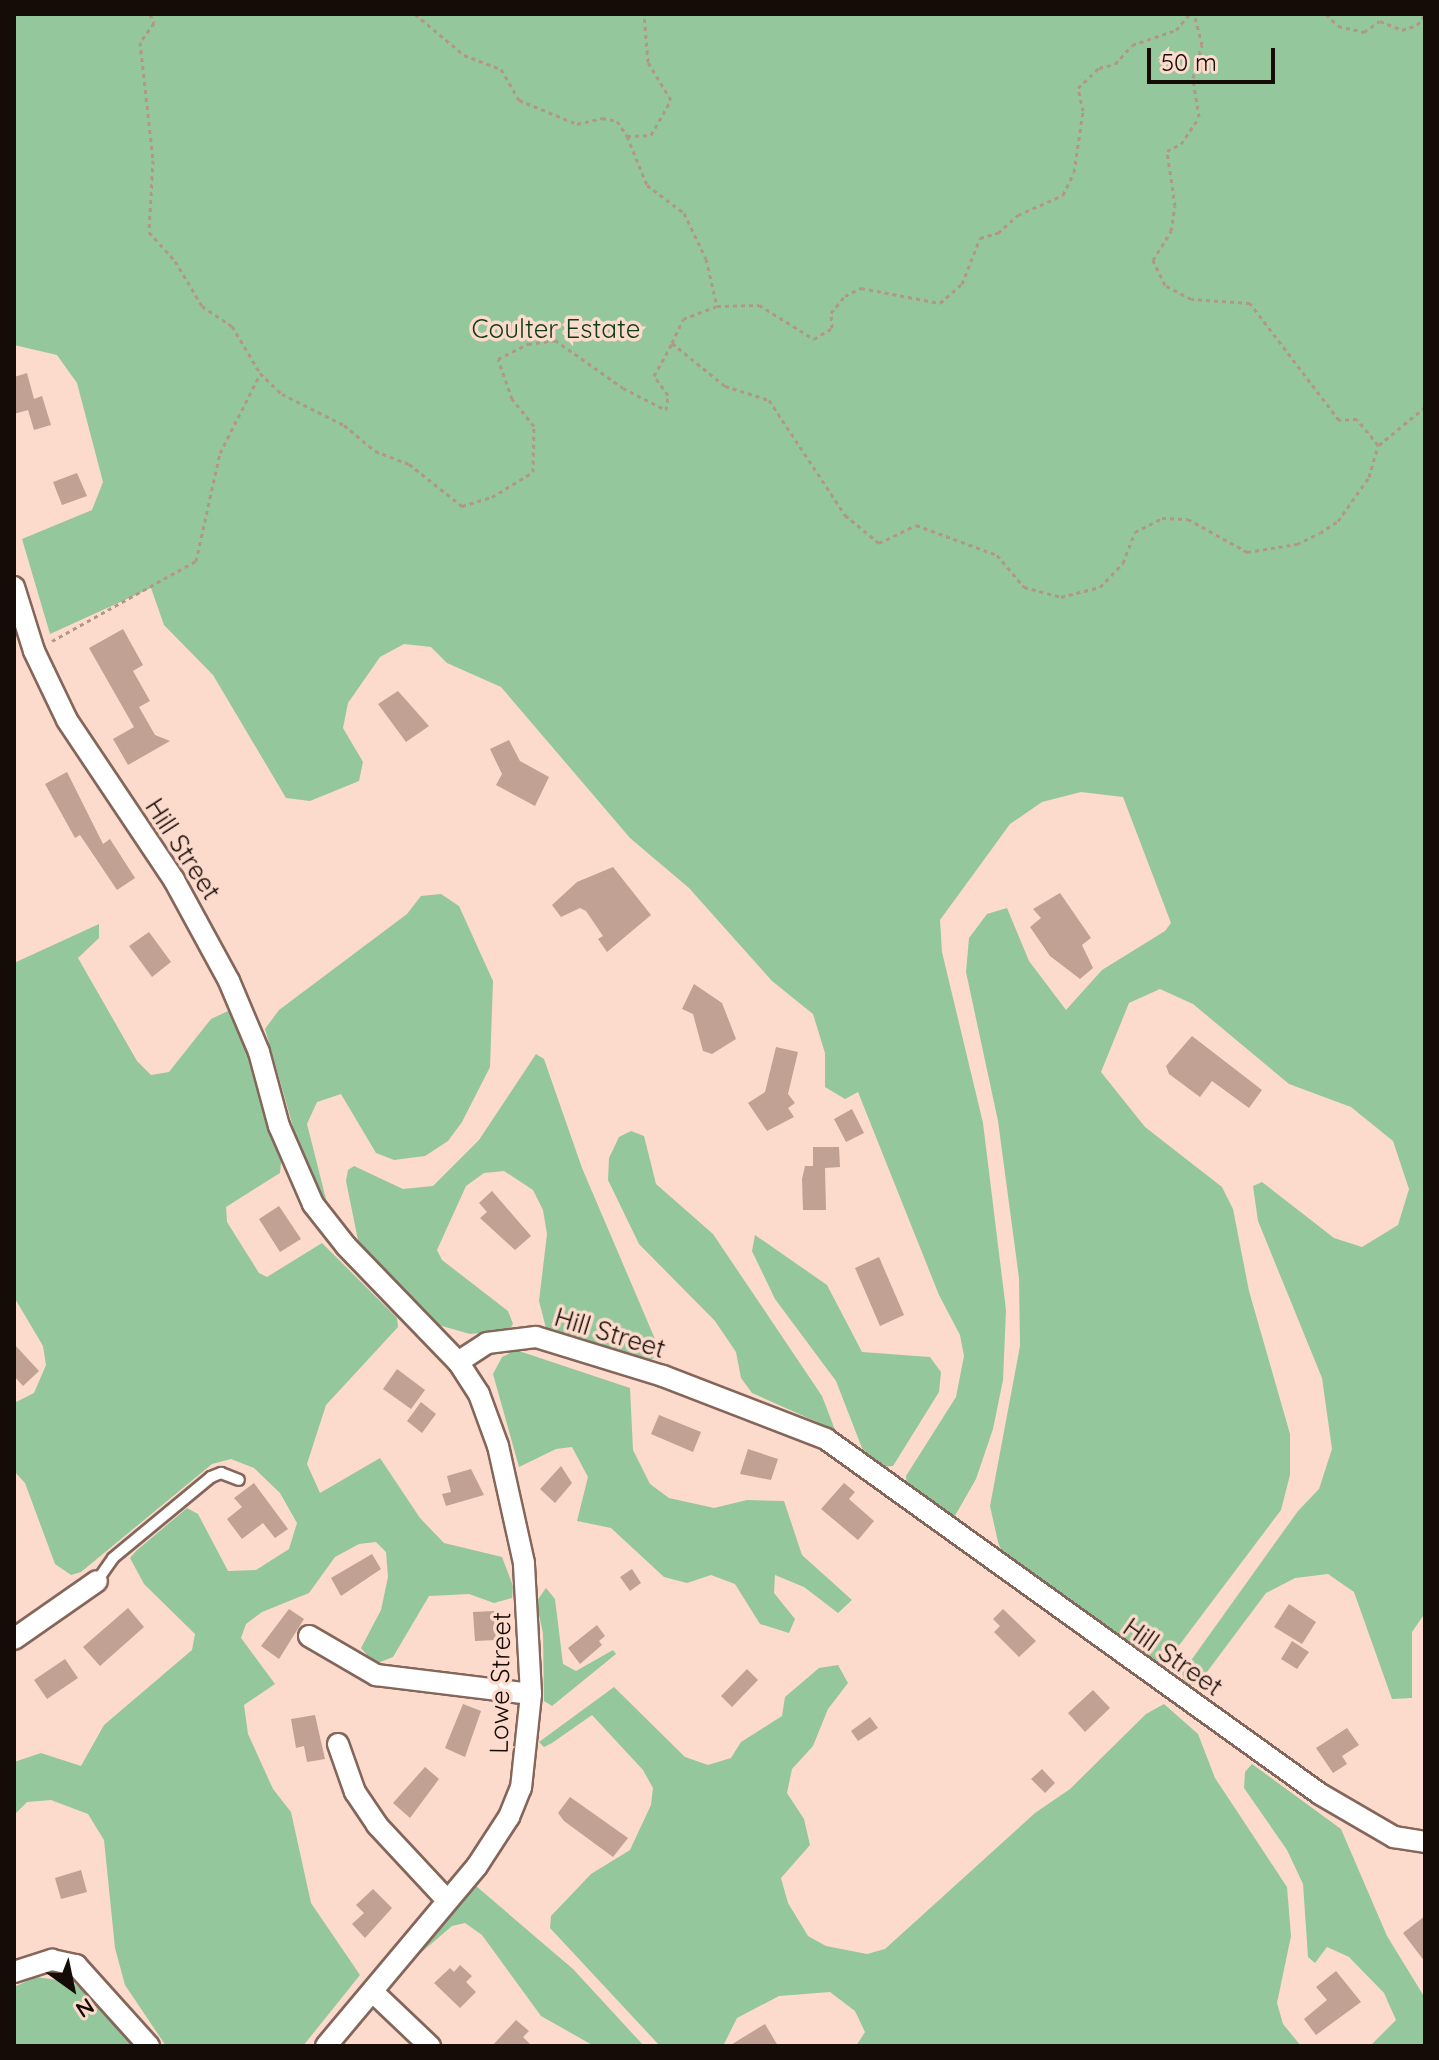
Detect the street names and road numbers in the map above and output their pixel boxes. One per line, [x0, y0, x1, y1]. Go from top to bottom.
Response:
street label: Hill Street [139, 793, 227, 905]
street label: Hill Street [551, 1301, 669, 1365]
street label: Hill Street [1117, 1611, 1229, 1703]
street label: Lowe Street [483, 1612, 517, 1754]

